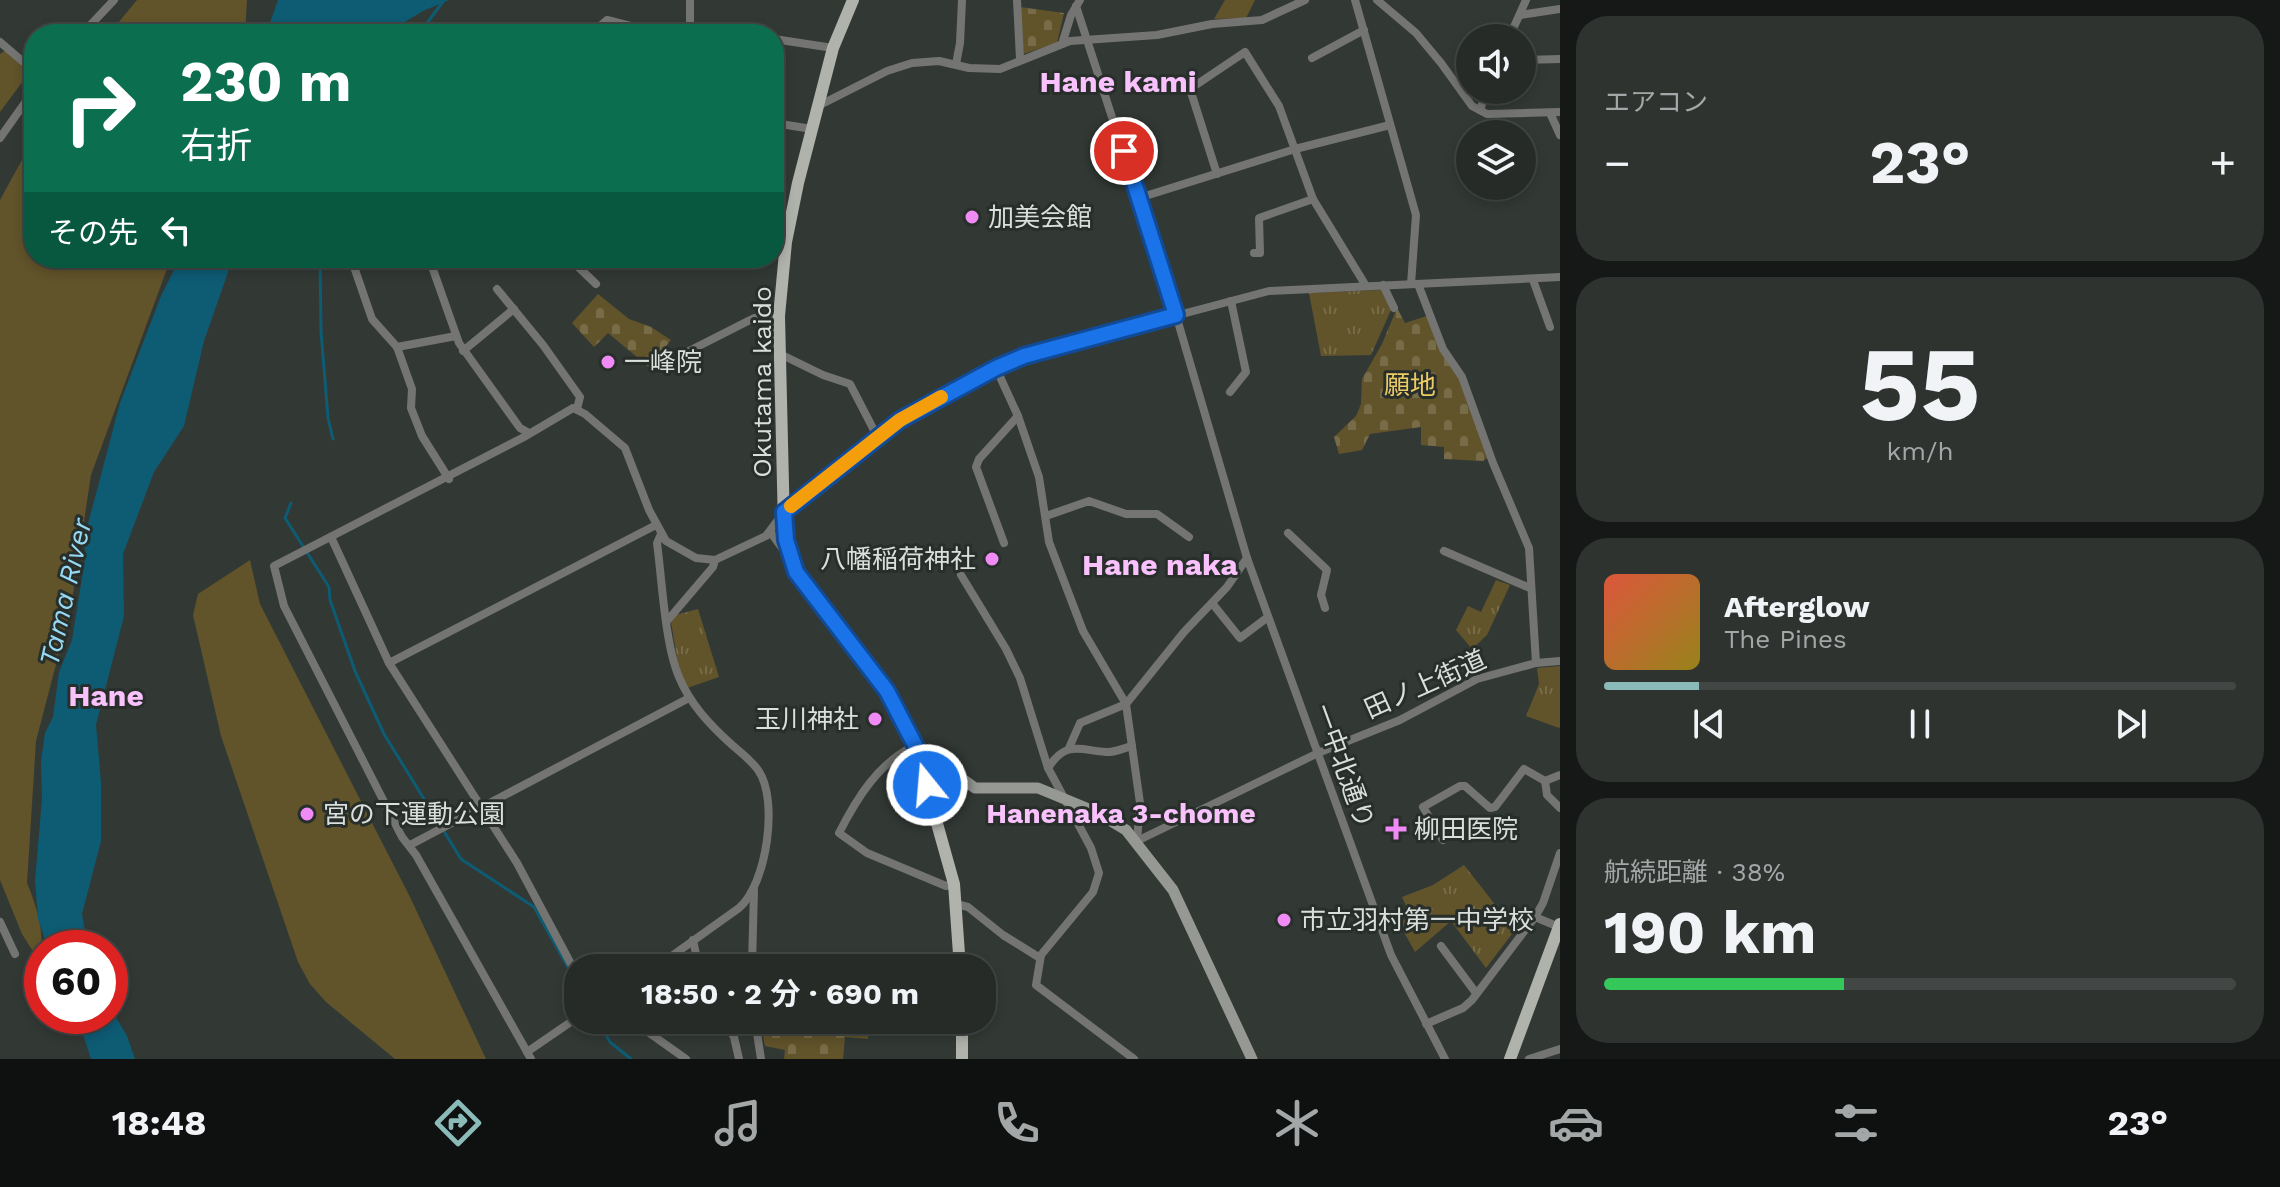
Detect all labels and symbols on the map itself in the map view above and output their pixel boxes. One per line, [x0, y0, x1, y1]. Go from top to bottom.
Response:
district label: Hane kami [1040, 64, 1196, 99]
pin [1090, 117, 1158, 185]
place label: 加美会館 [988, 202, 1092, 232]
marker: 加美会館 [963, 208, 981, 226]
street label: Okutama kaido [747, 286, 777, 478]
place label: 一峰院 [624, 347, 702, 377]
marker: 一峰院 [599, 353, 617, 371]
park label: 願地 [1384, 370, 1436, 400]
water label: Tama River [33, 514, 99, 669]
place label: 八幡稲荷神社 [820, 544, 976, 574]
district label: Hane naka [1082, 547, 1239, 582]
marker: 八幡稲荷神社 [983, 550, 1001, 568]
street label: 田ノ上街道 [1360, 644, 1490, 724]
district label: Hane [68, 678, 144, 713]
street label: 一中北通り [1308, 700, 1380, 832]
place label: 玉川神社 [755, 704, 859, 734]
marker: 玉川神社 [866, 710, 884, 728]
position arrow [885, 743, 969, 827]
district label: Hanenaka 3-chome [986, 797, 1256, 830]
place label: 宮の下運動公園 [323, 799, 505, 829]
marker: 宮の下運動公園 [298, 805, 316, 823]
place label: 柳田医院 [1414, 814, 1518, 844]
marker: 柳田医院 [1385, 818, 1407, 840]
place label: 市立羽村第一中学校 [1300, 905, 1534, 935]
marker: 市立羽村第一中学校 [1275, 911, 1293, 929]
speed limit sign: 60 [24, 930, 128, 1034]

